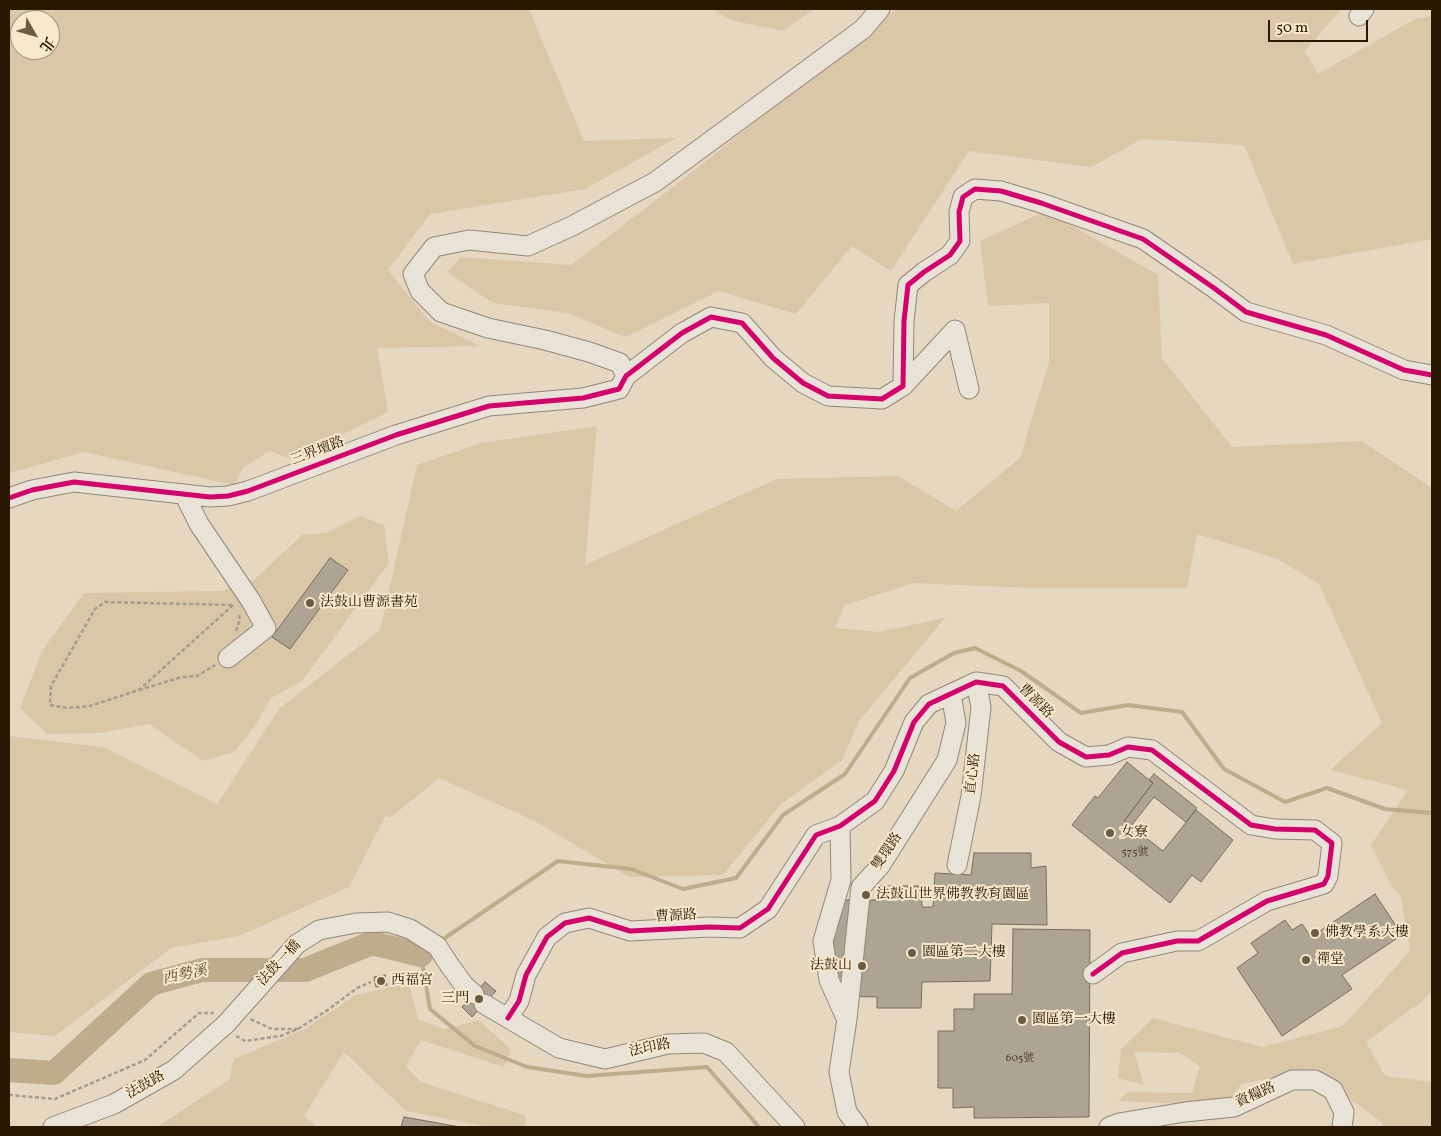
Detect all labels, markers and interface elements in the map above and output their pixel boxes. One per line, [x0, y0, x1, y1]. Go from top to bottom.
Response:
north arrow [10, 10, 60, 60]
scale bar [1271, 10, 1371, 42]
text: 50 m [1276, 18, 1308, 39]
text: 北 [35, 33, 58, 55]
street label: 三界壇路 [289, 434, 347, 470]
place label: 法鼓山曹源書苑 [320, 595, 418, 611]
marker: 法鼓山曹源書苑 [304, 597, 316, 609]
street label: 曹源路 [1014, 681, 1056, 723]
street label: 直心路 [963, 752, 985, 796]
place label: 女寮 [1120, 825, 1148, 841]
marker: 女寮 [1104, 827, 1116, 839]
street label: 雙環路 [869, 830, 907, 874]
house number: 575號 [1122, 846, 1148, 860]
place label: 法鼓山世界佛教教育園區 [876, 887, 1030, 903]
marker: 法鼓山世界佛教教育園區 [860, 889, 872, 901]
street label: 曹源路 [655, 908, 697, 926]
place label: 佛教學系大樓 [1325, 925, 1409, 941]
marker: 佛教學系大樓 [1309, 927, 1321, 939]
street label: 法鼓一橋 [255, 938, 305, 990]
place label: 園區第二大樓 [922, 945, 1006, 961]
marker: 園區第二大樓 [906, 947, 918, 959]
place label: 禪堂 [1316, 952, 1344, 968]
marker: 禪堂 [1300, 954, 1312, 966]
place label: 法鼓山 [810, 958, 852, 974]
marker: 法鼓山 [856, 960, 868, 972]
water label: 西勢溪 [161, 963, 209, 989]
place label: 西福宮 [391, 973, 433, 989]
marker: 西福宮 [375, 975, 387, 987]
place label: 三門 [441, 991, 469, 1007]
marker: 三門 [473, 993, 485, 1005]
place label: 園區第一大樓 [1032, 1012, 1116, 1028]
marker: 園區第一大樓 [1016, 1014, 1028, 1026]
street label: 法印路 [628, 1036, 672, 1062]
house number: 605號 [1006, 1052, 1034, 1066]
street label: 法鼓路 [124, 1068, 168, 1104]
street label: 資糧路 [1233, 1080, 1279, 1112]

